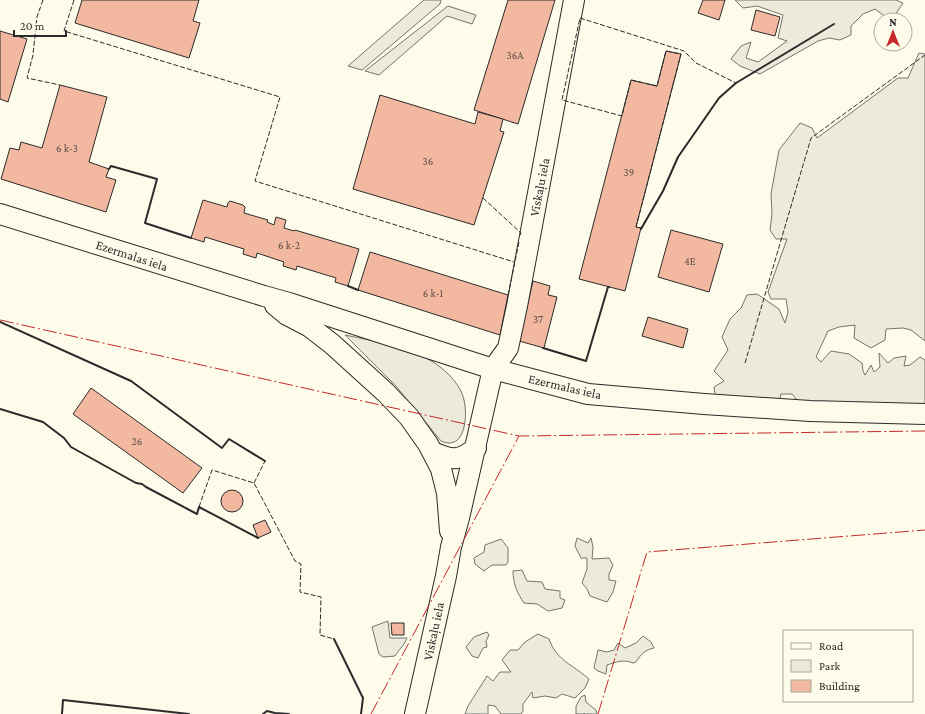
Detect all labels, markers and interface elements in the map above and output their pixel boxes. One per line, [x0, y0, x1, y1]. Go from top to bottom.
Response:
scale bar [14, 12, 66, 38]
north arrow [873, 12, 913, 52]
text: N [889, 16, 897, 28]
text: 20 m [20, 19, 45, 33]
house number: 36A [507, 49, 524, 61]
house number: 6 k-3 [56, 142, 78, 154]
house number: 36 [423, 155, 433, 167]
street label: Viskaļu iela [526, 157, 554, 218]
house number: 39 [624, 166, 634, 178]
street label: Ezermalas iela [94, 237, 170, 274]
house number: 6 k-2 [278, 239, 300, 251]
house number: 4E [684, 255, 696, 267]
house number: 6 k-1 [423, 287, 444, 299]
house number: 37 [533, 313, 543, 325]
street label: Ezermalas iela [527, 371, 603, 402]
house number: 26 [132, 435, 142, 447]
street label: Viskaļu iela [420, 601, 449, 662]
legend [783, 630, 913, 702]
text: Road [819, 639, 844, 653]
text: Park [819, 659, 841, 673]
text: Building [819, 679, 860, 693]

